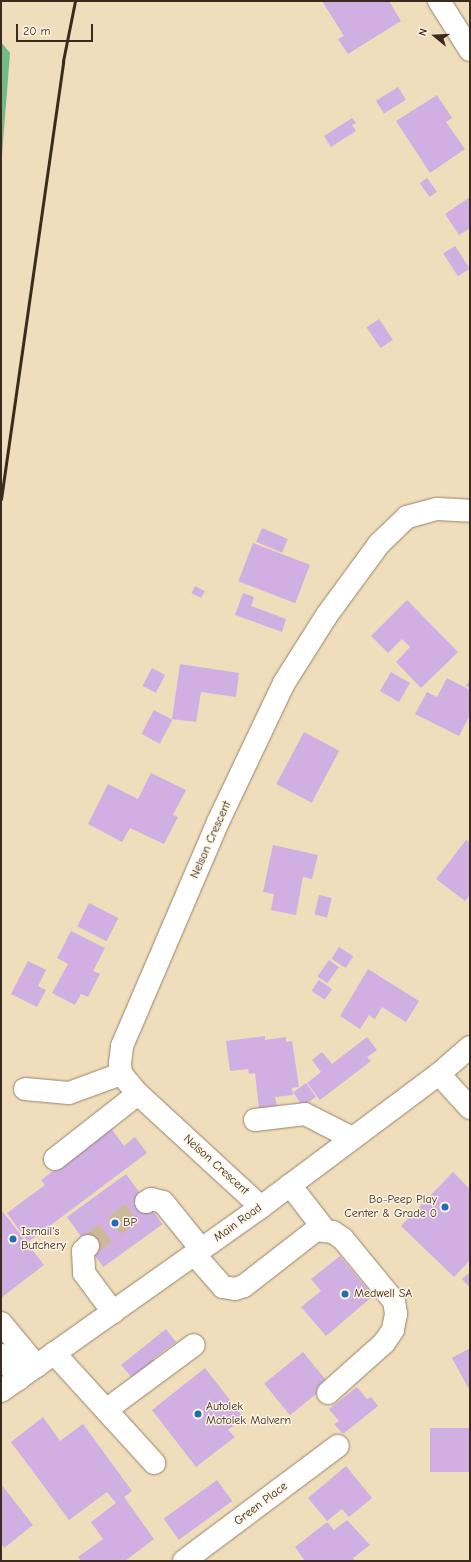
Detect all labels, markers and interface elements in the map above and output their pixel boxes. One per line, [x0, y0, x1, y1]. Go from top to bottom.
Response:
scale bar [18, 16, 95, 42]
north arrow [415, 16, 455, 56]
text: 20 m [23, 24, 51, 38]
text: N [416, 27, 430, 38]
street label: Nelson Crescent [187, 799, 235, 881]
street label: Nelson Crescent [180, 1132, 252, 1198]
place label: Bo-Peep Play Center & Grade 0 [344, 1193, 437, 1221]
street label: Main Road [211, 1201, 265, 1245]
marker: Bo-Peep Play Center & Grade 0 [440, 1202, 450, 1212]
place label: BP [123, 1216, 137, 1230]
marker: BP [110, 1218, 120, 1228]
place label: Ismail's Butchery [21, 1225, 66, 1253]
marker: Ismail's Butchery [8, 1234, 18, 1244]
place label: Medwell SA [354, 1287, 412, 1301]
marker: Medwell SA [339, 1288, 351, 1300]
place label: Autolek Motolek Malvern [206, 1400, 291, 1428]
marker: Autolek Motolek Malvern [193, 1409, 203, 1419]
street label: Green Place [231, 1479, 291, 1529]

